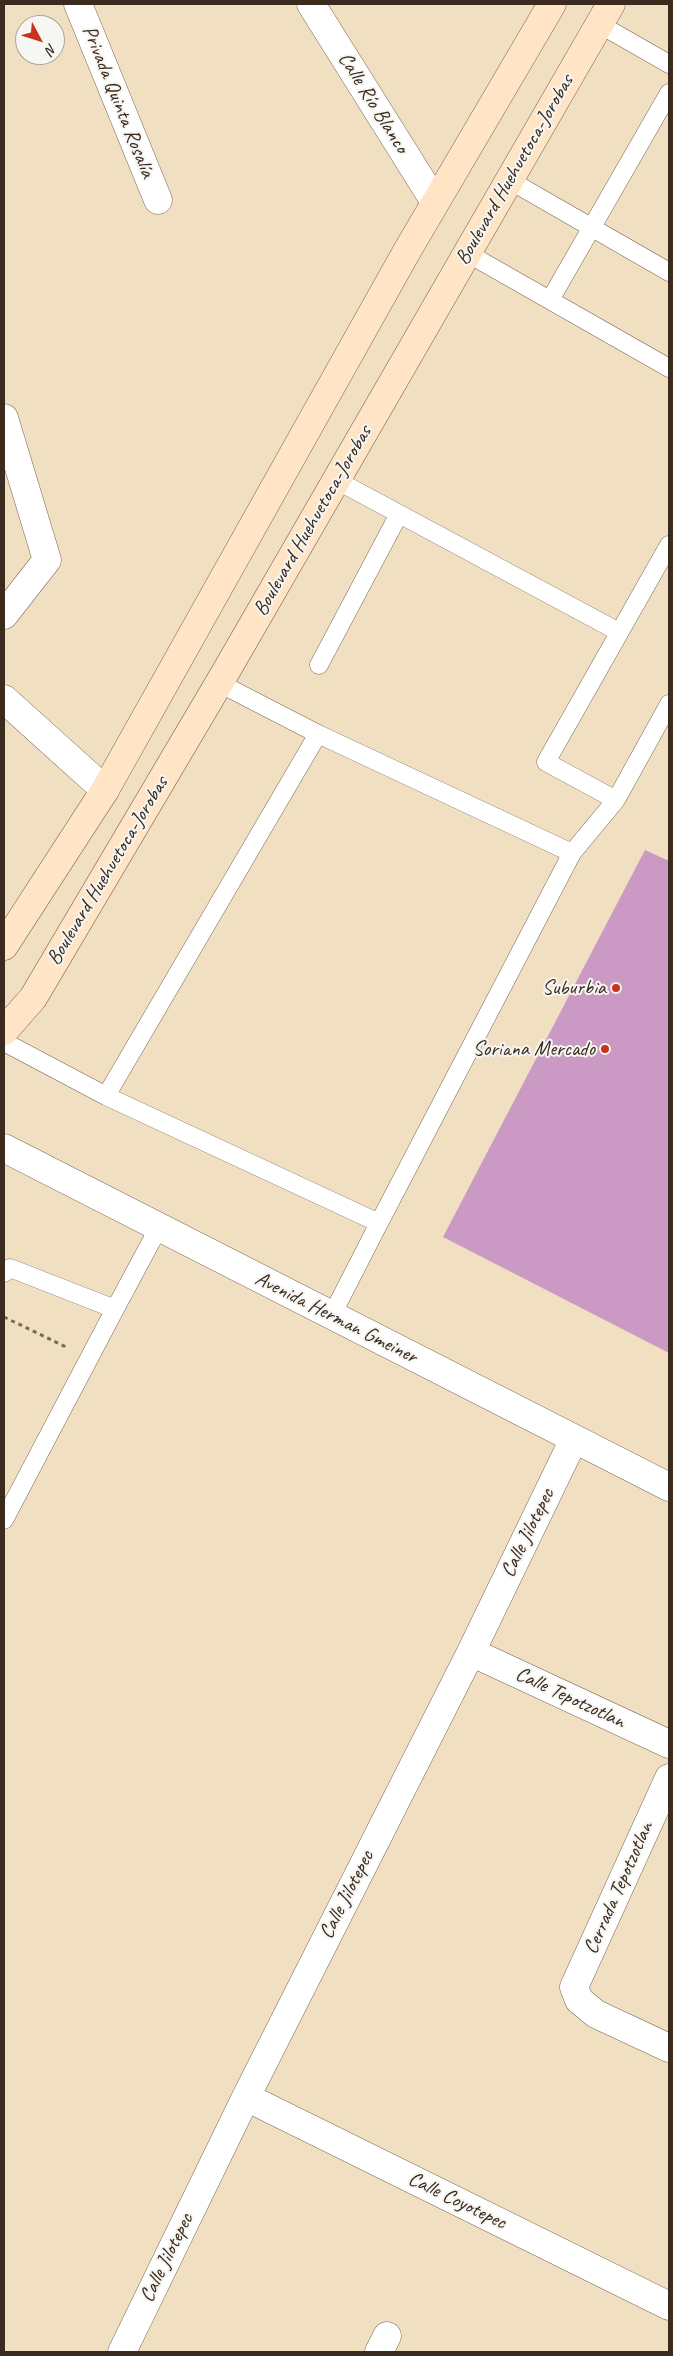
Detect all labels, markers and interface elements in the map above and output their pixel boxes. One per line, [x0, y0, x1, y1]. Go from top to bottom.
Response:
north arrow [15, 15, 65, 65]
street label: Privada Quinta Rosalía [76, 22, 160, 182]
text: N [42, 41, 60, 58]
street label: Calle Río Blanco [332, 48, 414, 158]
street label: Boulevard Huehuetoca-Jorobas [450, 70, 580, 270]
street label: Boulevard Huehuetoca-Jorobas [248, 421, 378, 621]
street label: Boulevard Huehuetoca-Jorobas [42, 772, 174, 970]
place label: Suburbia [542, 975, 606, 1001]
marker: Suburbia [610, 982, 622, 994]
place label: Soriana Mercado [473, 1036, 595, 1062]
marker: Soriana Mercado [599, 1043, 611, 1055]
street label: Avenida Herman Gmeiner [251, 1266, 421, 1370]
street label: Calle Jilotepec [496, 1485, 560, 1581]
street label: Calle Tepotzotlan [511, 1662, 629, 1734]
street label: Cerrada Tepotzotlan [579, 1818, 659, 1958]
street label: Calle Jilotepec [314, 1847, 380, 1943]
street label: Calle Coyotepec [404, 2166, 510, 2236]
street label: Calle Jilotepec [135, 2210, 199, 2306]

